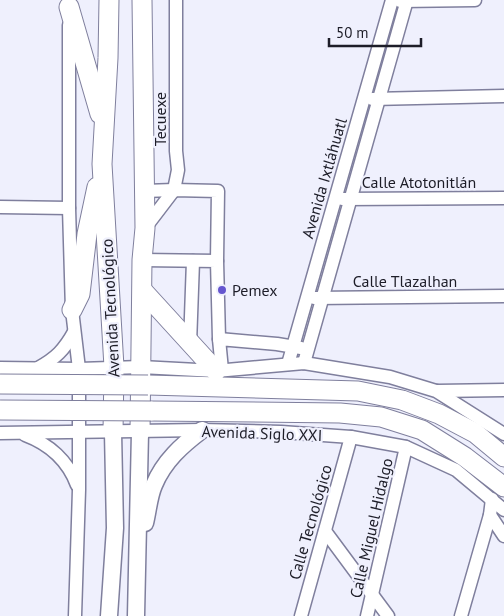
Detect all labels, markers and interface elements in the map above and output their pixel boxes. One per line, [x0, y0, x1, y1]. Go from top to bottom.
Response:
scale bar [329, 15, 422, 47]
text: 50 m [336, 23, 369, 42]
street label: Tecuexe [150, 92, 170, 146]
street label: Avenida Ixtláhuatl [297, 115, 351, 241]
street label: Calle Atotonitlán [362, 172, 476, 192]
street label: Avenida Tecnológico [96, 238, 124, 378]
street label: Calle Tlazalhan [353, 271, 457, 291]
place label: Pemex [232, 280, 278, 300]
marker: Pemex [216, 284, 228, 296]
street label: Avenida Siglo XXI [201, 421, 323, 445]
street label: Calle Miguel Hidalgo [345, 456, 397, 600]
street label: Calle Tecnológico [284, 462, 336, 582]

